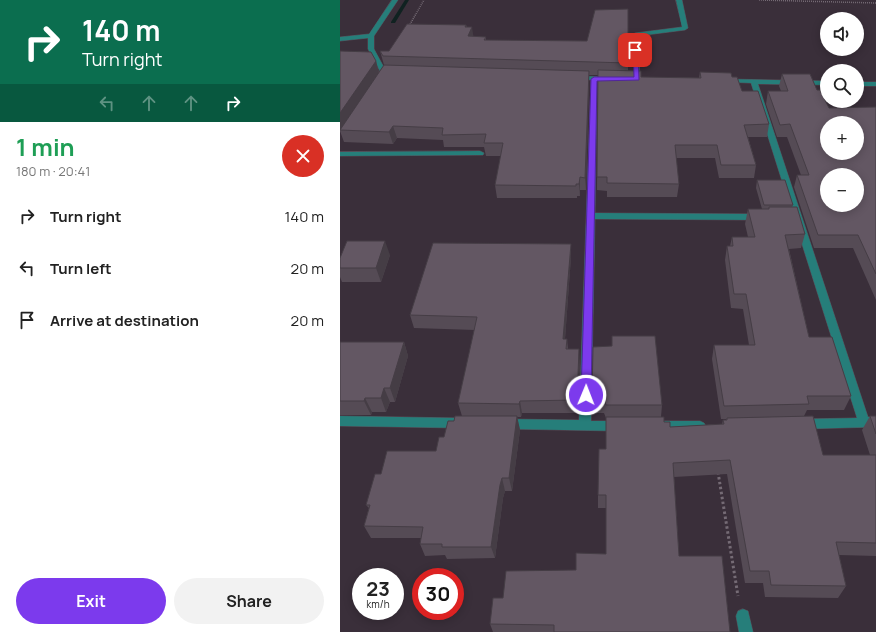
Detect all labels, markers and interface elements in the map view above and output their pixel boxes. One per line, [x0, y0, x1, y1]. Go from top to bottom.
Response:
text: 140 m [82, 11, 161, 49]
map controls [820, 12, 864, 212]
button: sound [820, 12, 864, 56]
icon: right [16, 16, 68, 68]
pin [618, 33, 652, 67]
icon: arrive [624, 39, 646, 61]
text: Turn right [82, 47, 163, 71]
button: search [820, 64, 864, 108]
icon: left [96, 92, 118, 114]
icon: ahead [138, 92, 160, 114]
icon: ahead [180, 92, 202, 114]
icon: right [222, 92, 244, 114]
button: + [820, 116, 864, 160]
text: 1 min [16, 130, 75, 163]
button: close [282, 135, 324, 177]
text: 180 m · 20:41 [16, 162, 90, 180]
button: − [820, 168, 864, 212]
icon: right [16, 205, 38, 227]
text: Turn right [50, 206, 121, 227]
text: 140 m [284, 206, 324, 227]
icon: left [16, 257, 38, 279]
text: Turn left [50, 258, 112, 279]
text: 20 m [291, 258, 324, 279]
icon: arrive [16, 309, 38, 331]
text: Arrive at destination [50, 310, 199, 331]
text: 20 m [291, 310, 324, 331]
position arrow [565, 374, 607, 416]
speed limit sign: 30 [412, 568, 464, 620]
text: 23 [366, 575, 390, 602]
button: Exit [16, 578, 166, 624]
button: Share [174, 578, 324, 624]
text: km/h [366, 597, 390, 611]

